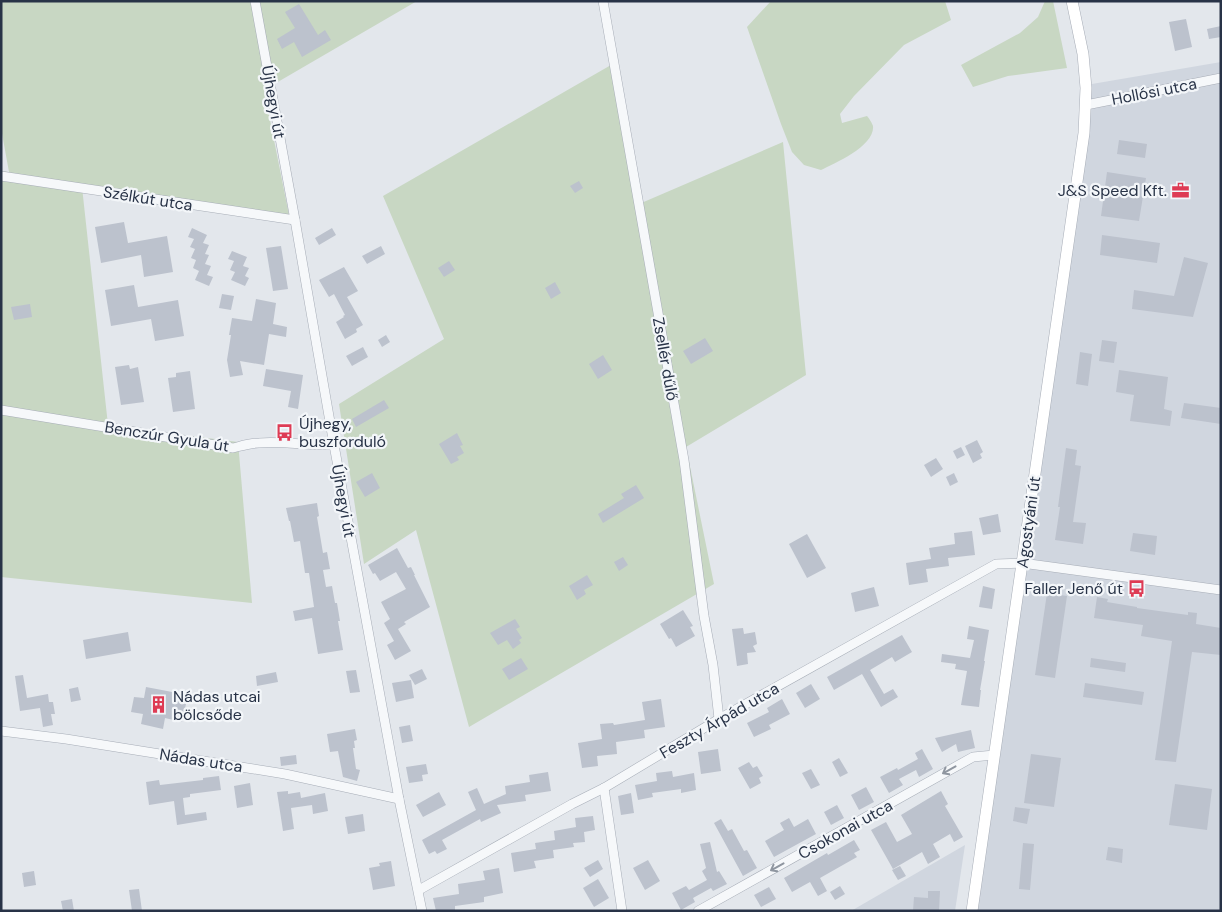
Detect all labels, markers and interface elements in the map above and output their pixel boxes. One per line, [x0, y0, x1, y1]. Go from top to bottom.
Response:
street label: Újhegyi út [257, 64, 290, 140]
street label: Hollósi utca [1110, 73, 1198, 110]
place label: J&S Speed Kft. [1058, 180, 1167, 201]
office icon: J&S Speed Kft. [1171, 180, 1191, 200]
street label: Szélkút utca [102, 181, 194, 216]
street label: Zsellér dűlő [648, 316, 683, 402]
place label: Újhegy, buszforduló [299, 413, 386, 452]
street label: Benczúr Gyula út [103, 416, 231, 457]
bus stop icon: Újhegy, buszforduló [275, 422, 295, 442]
street label: Újhegyi út [327, 463, 360, 539]
street label: Agostyáni út [1012, 475, 1045, 569]
place label: Faller Jenő út [1024, 578, 1123, 599]
bus stop icon: Faller Jenő út [1127, 578, 1147, 598]
street label: Feszty Árpád utca [656, 678, 783, 763]
place label: Nádas utcai bölcsőde [173, 686, 261, 725]
building icon: Nádas utcai bölcsőde [149, 695, 169, 715]
street label: Nádas utca [158, 744, 244, 777]
one-way arrow [942, 766, 957, 775]
street label: Csokonai utca [794, 795, 896, 864]
one-way arrow [769, 862, 784, 872]

